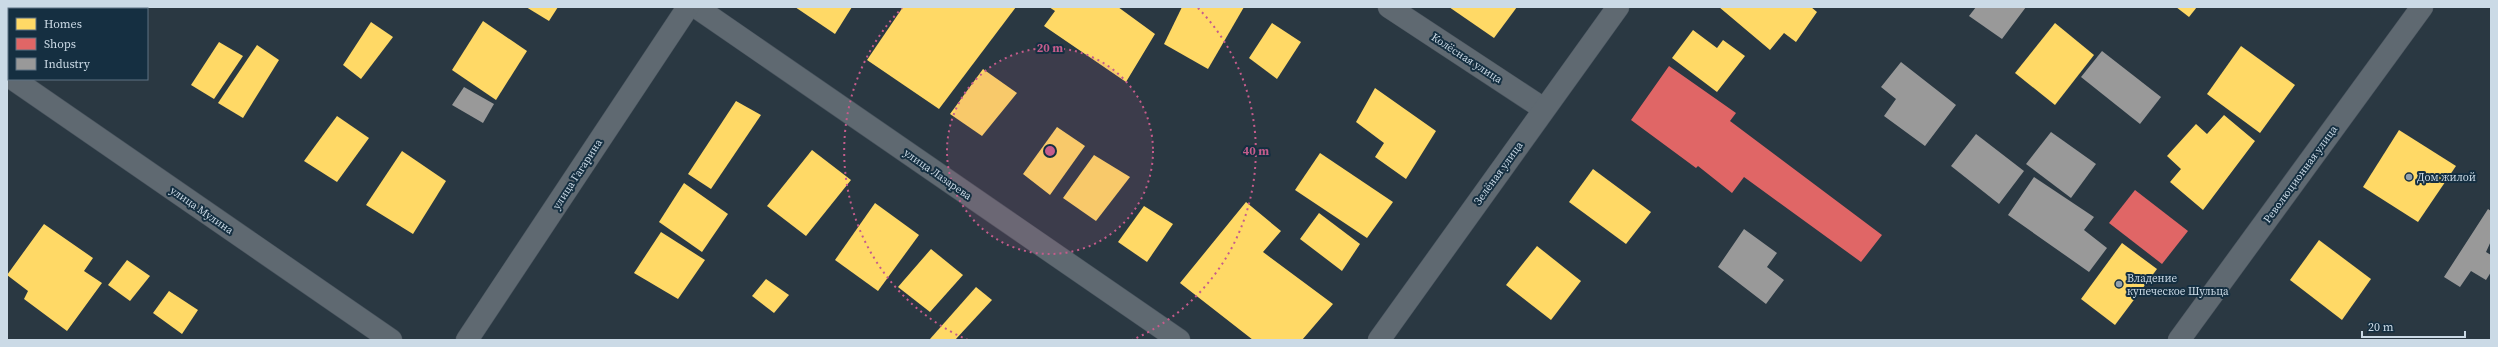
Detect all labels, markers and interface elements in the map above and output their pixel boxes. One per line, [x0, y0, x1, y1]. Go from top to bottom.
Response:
legend [8, 8, 148, 80]
text: Homes [44, 16, 82, 32]
street label: Колёсная улица [1428, 30, 1505, 87]
text: Shops [44, 36, 76, 52]
text: 20 m [1037, 40, 1063, 56]
text: Industry [44, 56, 91, 72]
street label: Революционная улица [2260, 122, 2341, 226]
street label: улица Гагарина [549, 136, 606, 212]
street label: Зелёная улица [1470, 138, 1527, 208]
text: 40 m [1243, 143, 1269, 159]
centre of rings [1043, 144, 1057, 158]
street label: улица Лазарева [901, 145, 975, 204]
place label: Дом жилой [2417, 170, 2476, 185]
marker: Дом жилой [2404, 172, 2414, 182]
street label: улица Мулина [167, 183, 237, 238]
place label: Владение купеческое Шульца [2127, 271, 2229, 299]
marker: Владение купеческое Шульца [2114, 279, 2124, 289]
scale bar [2362, 313, 2465, 339]
text: 20 m [2368, 319, 2394, 335]

